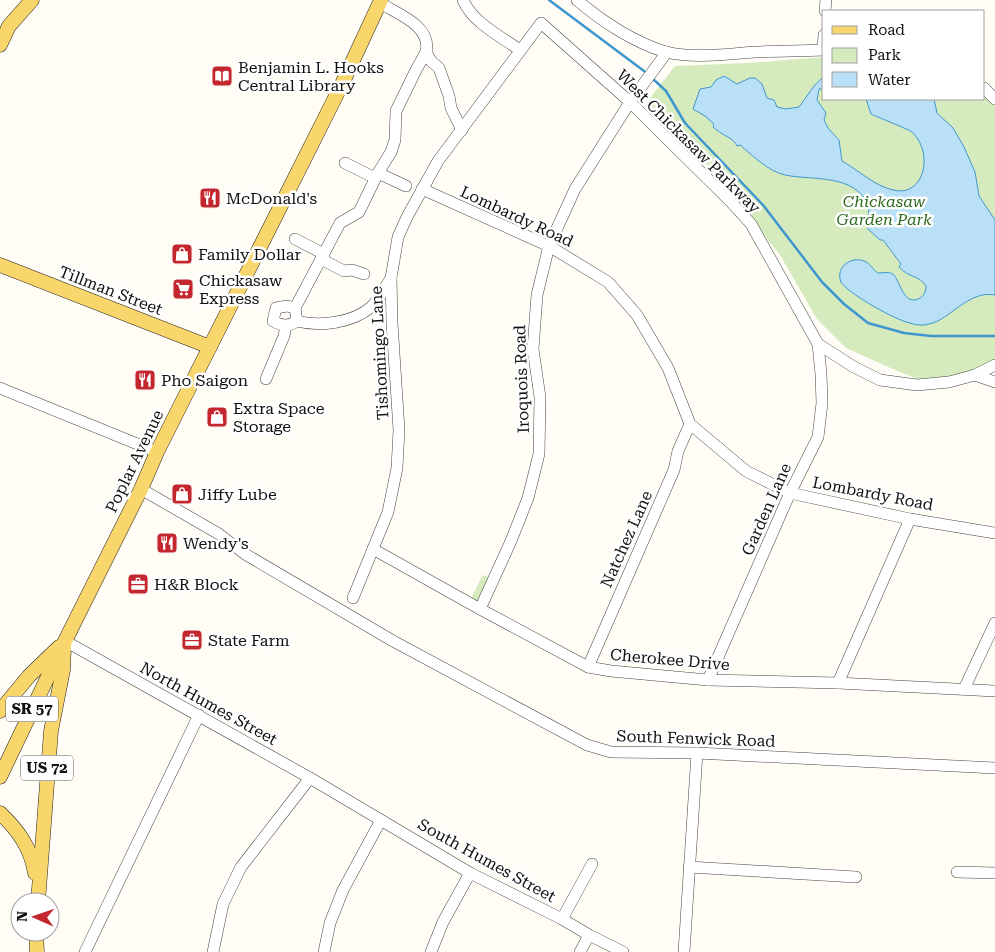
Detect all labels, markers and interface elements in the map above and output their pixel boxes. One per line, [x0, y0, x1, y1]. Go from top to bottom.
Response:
legend [822, 10, 985, 100]
text: Road [868, 21, 905, 39]
text: Park [868, 46, 902, 64]
place label: Benjamin L. Hooks Central Library [238, 58, 384, 95]
library icon: Benjamin L. Hooks Central Library [210, 64, 234, 88]
street label: West Chickasaw Parkway [613, 66, 765, 217]
text: Water [868, 71, 910, 89]
street label: Lombardy Road [457, 182, 576, 251]
restaurant icon: McDonald's [198, 186, 222, 210]
place label: McDonald's [226, 189, 318, 208]
park label: Chickasaw Garden Park [836, 192, 932, 229]
shop icon: Family Dollar [170, 242, 194, 266]
place label: Family Dollar [198, 245, 301, 264]
street label: Tillman Street [56, 262, 165, 319]
place label: Chickasaw Express [199, 271, 283, 308]
supermarket icon: Chickasaw Express [171, 277, 195, 301]
street label: Tishomingo Lane [366, 285, 392, 420]
street label: Iroquois Road [510, 324, 533, 433]
restaurant icon: Pho Saigon [133, 368, 157, 392]
place label: Pho Saigon [161, 371, 248, 390]
place label: Extra Space Storage [233, 399, 325, 436]
shop icon: Extra Space Storage [205, 405, 229, 429]
street label: Poplar Avenue [101, 407, 168, 516]
street label: Garden Lane [738, 460, 795, 558]
street label: Lombardy Road [811, 472, 935, 515]
shop icon: Jiffy Lube [170, 482, 194, 506]
place label: Jiffy Lube [198, 485, 277, 504]
street label: Natchez Lane [597, 488, 656, 591]
restaurant icon: Wendy's [155, 531, 179, 555]
place label: Wendy's [183, 534, 249, 553]
office icon: H&R Block [126, 572, 150, 596]
place label: H&R Block [154, 575, 239, 594]
office icon: State Farm [180, 628, 204, 652]
place label: State Farm [208, 631, 290, 650]
street label: Cherokee Drive [609, 645, 731, 674]
street label: North Humes Street [137, 658, 281, 749]
road number: SR 57 [6, 696, 58, 722]
street label: South Fenwick Road [616, 726, 776, 751]
road number: US 72 [21, 756, 73, 780]
street label: South Humes Street [415, 815, 559, 906]
north arrow [10, 892, 60, 942]
text: N [14, 911, 30, 922]

